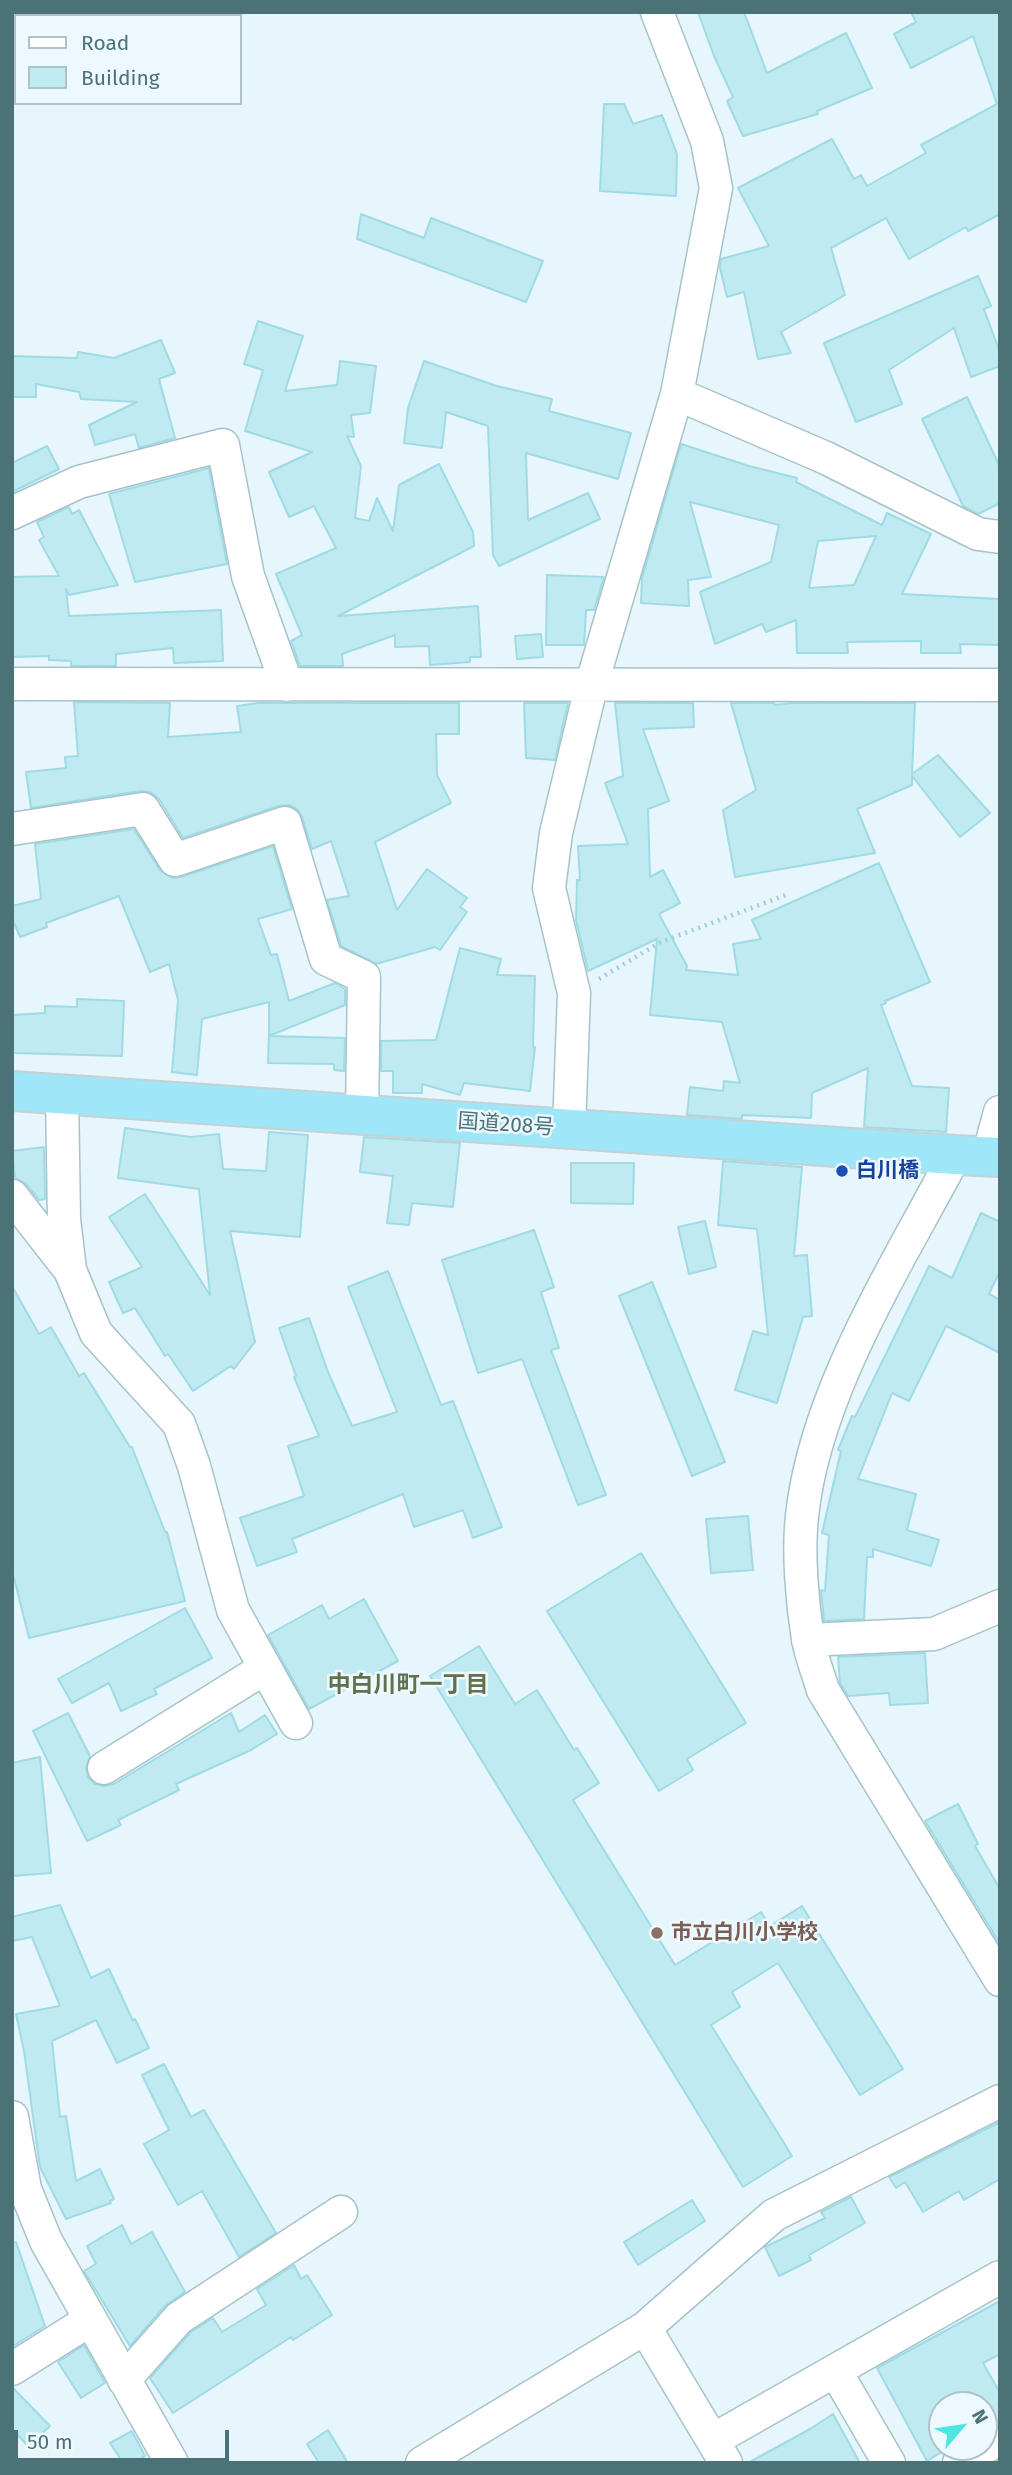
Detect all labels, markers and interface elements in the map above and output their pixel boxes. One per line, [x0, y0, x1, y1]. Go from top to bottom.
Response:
legend [14, 14, 242, 105]
text: Road [81, 30, 129, 56]
text: Building [81, 65, 160, 91]
street label: 国道208号 [457, 1109, 555, 1141]
place label: 白川橋 [856, 1158, 919, 1184]
marker: 白川橋 [834, 1163, 850, 1179]
district label: 中白川町一丁目 [328, 1672, 488, 1700]
place label: 市立白川小学校 [671, 1920, 818, 1946]
marker: 市立白川小学校 [649, 1925, 665, 1941]
north arrow [928, 2391, 998, 2461]
text: N [967, 2405, 993, 2428]
scale bar [18, 2416, 233, 2460]
text: 50 m [27, 2429, 73, 2455]

